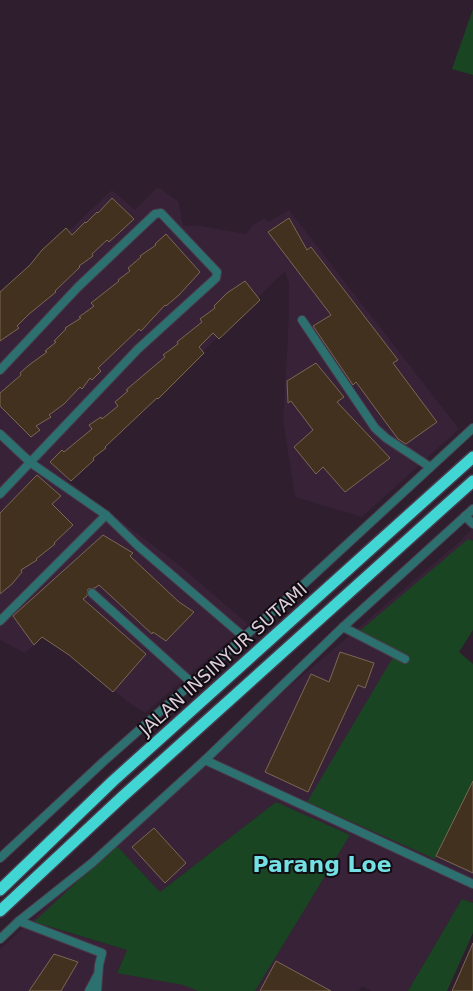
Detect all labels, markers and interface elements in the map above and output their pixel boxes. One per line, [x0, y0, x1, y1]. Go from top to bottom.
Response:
street label: JALAN INSINYUR SUTAMI [134, 578, 311, 740]
district label: Parang Loe [252, 852, 392, 877]

